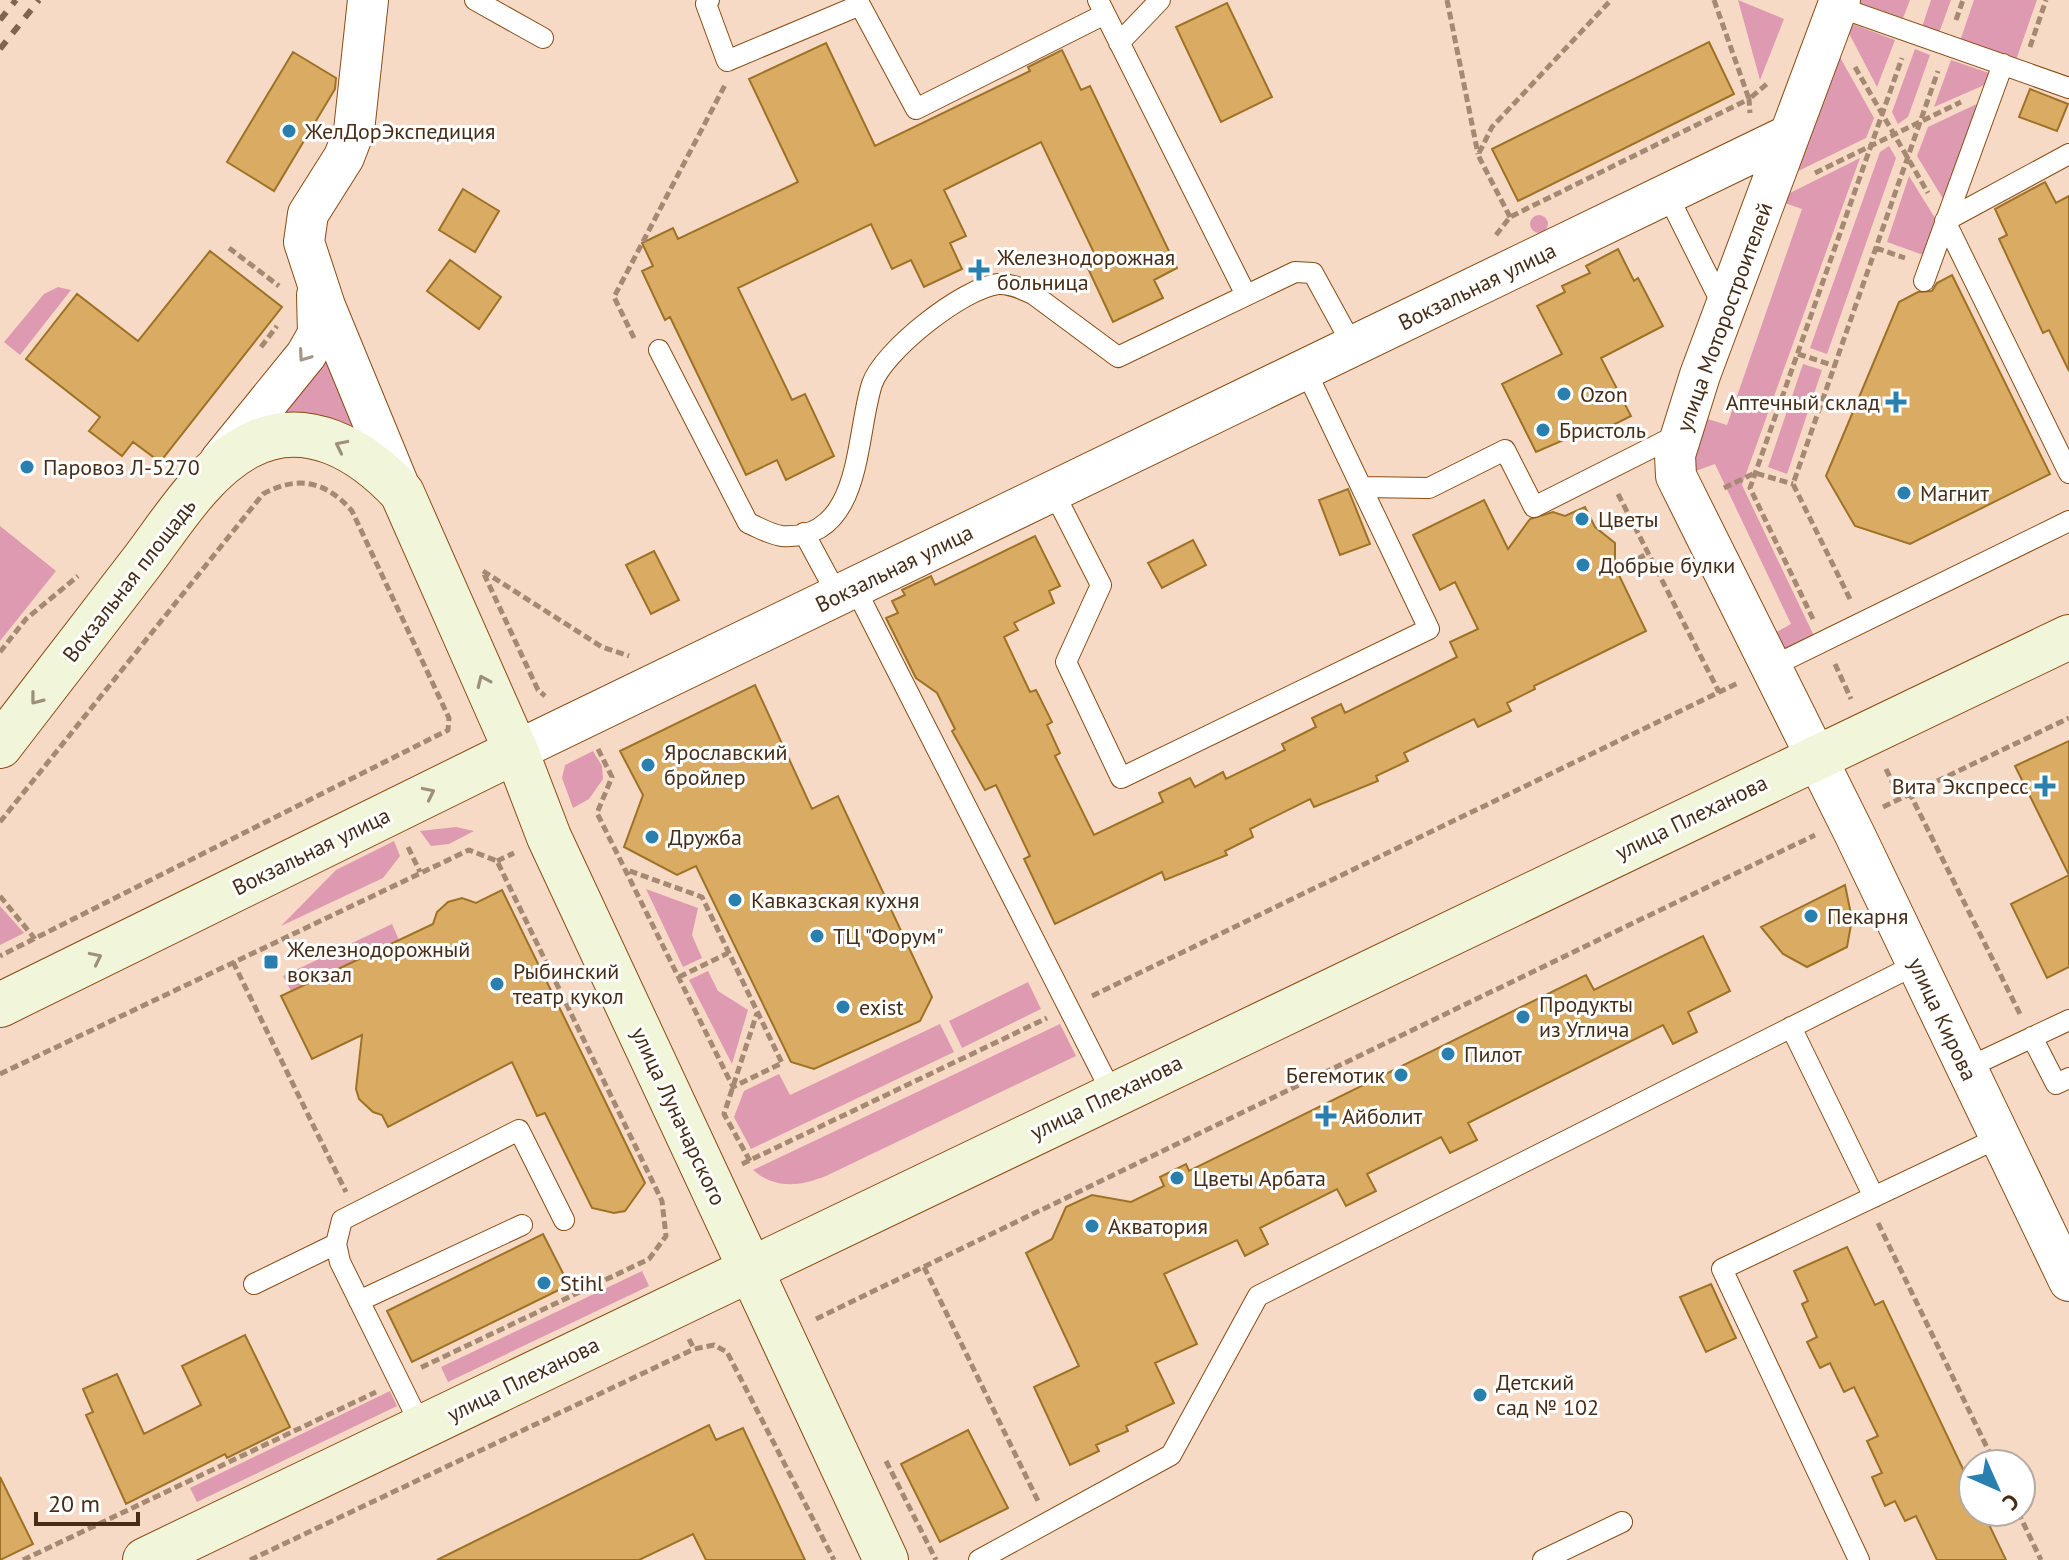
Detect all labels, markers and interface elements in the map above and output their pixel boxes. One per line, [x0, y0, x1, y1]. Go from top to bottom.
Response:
place label: ЖелДорЭкспедиция [304, 117, 495, 145]
marker: ЖелДорЭкспедиция [280, 122, 298, 140]
street label: улица Моторостроителей [1669, 199, 1779, 435]
street label: Вокзальная улица [1393, 236, 1561, 336]
place label: Железнодорожная больница [996, 243, 1175, 296]
marker: Железнодорожная больница [968, 259, 990, 281]
one-way arrow [299, 348, 313, 362]
place label: Ozon [1580, 380, 1628, 408]
marker: Ozon [1555, 385, 1573, 403]
place label: Аптечный склад [1726, 388, 1880, 416]
marker: Аптечный склад [1887, 393, 1905, 411]
place label: Бристоль [1559, 416, 1646, 444]
marker: Бристоль [1534, 421, 1552, 439]
one-way arrow [335, 440, 350, 456]
place label: Паровоз Л-5270 [43, 453, 200, 481]
marker: Паровоз Л-5270 [18, 458, 36, 476]
place label: Магнит [1920, 479, 1989, 507]
marker: Магнит [1895, 484, 1913, 502]
street label: Вокзальная площадь [56, 492, 202, 668]
place label: Цветы [1598, 505, 1659, 533]
marker: Цветы [1573, 510, 1591, 528]
street label: Вокзальная улица [810, 518, 978, 618]
place label: Добрые булки [1599, 551, 1735, 579]
marker: Добрые булки [1574, 556, 1592, 574]
one-way arrow [477, 674, 493, 689]
one-way arrow [32, 690, 46, 705]
place label: Ярославский бройлер [664, 738, 788, 791]
marker: Ярославский бройлер [639, 756, 657, 774]
street label: улица Плеханова [1610, 768, 1772, 866]
place label: Вита Экспресс [1892, 772, 2029, 800]
marker: Вита Экспресс [2036, 777, 2054, 795]
one-way arrow [420, 787, 435, 803]
street label: Вокзальная улица [227, 801, 395, 901]
place label: Дружба [668, 823, 742, 851]
marker: Дружба [643, 828, 661, 846]
place label: Кавказская кухня [751, 886, 919, 914]
marker: Кавказская кухня [726, 891, 744, 909]
place label: Пекарня [1827, 902, 1908, 930]
marker: Пекарня [1802, 907, 1820, 925]
place label: ТЦ "Форум" [833, 922, 944, 950]
marker: ТЦ "Форум" [808, 927, 826, 945]
place label: Железнодорожный вокзал [286, 935, 470, 988]
one-way arrow [88, 952, 103, 968]
marker: Железнодорожный вокзал [262, 953, 280, 971]
street label: улица Кирова [1902, 953, 1984, 1085]
place label: Рыбинский театр кукол [513, 957, 624, 1010]
marker: Рыбинский театр кукол [488, 975, 506, 993]
place label: Продукты из Углича [1539, 990, 1633, 1043]
place label: exist [859, 993, 904, 1021]
marker: exist [834, 998, 852, 1016]
marker: Продукты из Углича [1514, 1008, 1532, 1026]
street label: улица Луначарского [625, 1022, 733, 1210]
place label: Пилот [1464, 1040, 1522, 1068]
marker: Пилот [1439, 1045, 1457, 1063]
street label: улица Плеханова [1025, 1048, 1187, 1146]
place label: Бегемотик [1286, 1061, 1385, 1089]
marker: Бегемотик [1392, 1066, 1410, 1084]
place label: Айболит [1342, 1102, 1422, 1130]
marker: Айболит [1317, 1107, 1335, 1125]
place label: Цветы Арбата [1193, 1164, 1326, 1192]
marker: Цветы Арбата [1168, 1169, 1186, 1187]
place label: Акватория [1108, 1212, 1208, 1240]
marker: Акватория [1083, 1217, 1101, 1235]
place label: Stihl [560, 1269, 604, 1297]
marker: Stihl [535, 1274, 553, 1292]
street label: улица Плеханова [442, 1330, 604, 1428]
place label: Детский сад № 102 [1496, 1368, 1599, 1421]
marker: Детский сад № 102 [1471, 1386, 1489, 1404]
north arrow [1957, 1448, 2037, 1528]
scale bar [36, 1476, 138, 1526]
text: 20 m [48, 1488, 100, 1519]
text: С [1997, 1488, 2025, 1516]

